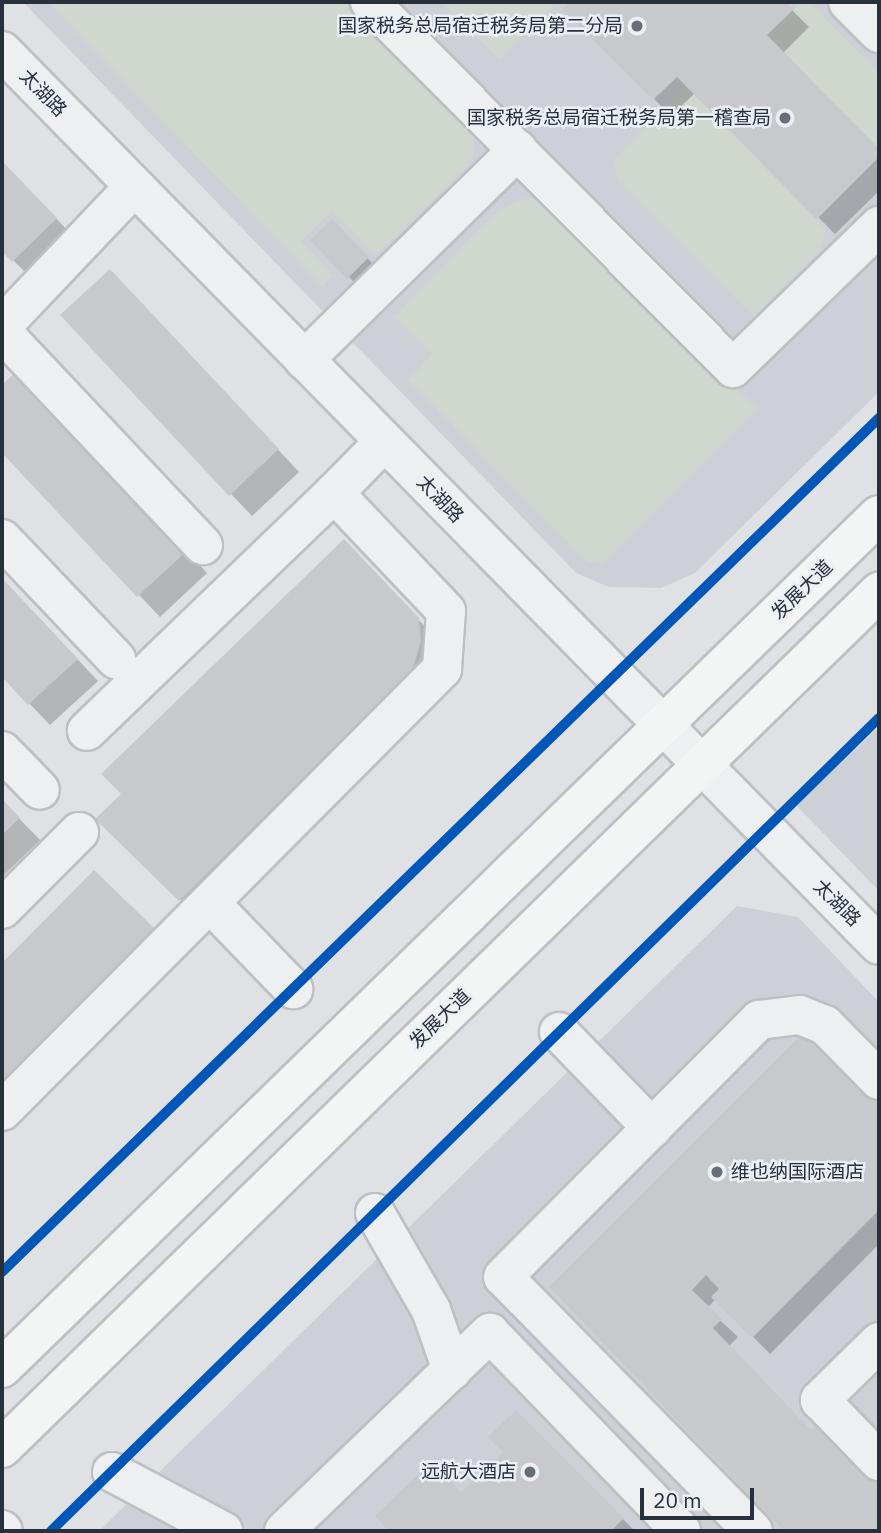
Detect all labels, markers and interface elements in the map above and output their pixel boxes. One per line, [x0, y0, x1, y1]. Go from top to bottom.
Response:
place label: 国家税务总局宿迁税务局第二分局 [338, 15, 623, 37]
marker: 国家税务总局宿迁税务局第二分局 [629, 18, 645, 34]
street label: 太湖路 [15, 65, 71, 121]
place label: 国家税务总局宿迁税务局第一稽查局 [467, 107, 771, 129]
marker: 国家税务总局宿迁税务局第一稽查局 [777, 110, 793, 126]
street label: 太湖路 [412, 471, 468, 527]
street label: 发展大道 [767, 555, 837, 625]
street label: 太湖路 [809, 875, 865, 931]
street label: 发展大道 [405, 984, 475, 1054]
place label: 维也纳国际酒店 [731, 1161, 864, 1183]
marker: 维也纳国际酒店 [709, 1164, 725, 1180]
place label: 远航大酒店 [421, 1461, 516, 1483]
marker: 远航大酒店 [522, 1464, 538, 1480]
scale bar [643, 1474, 757, 1518]
text: 20 m [653, 1486, 702, 1514]

